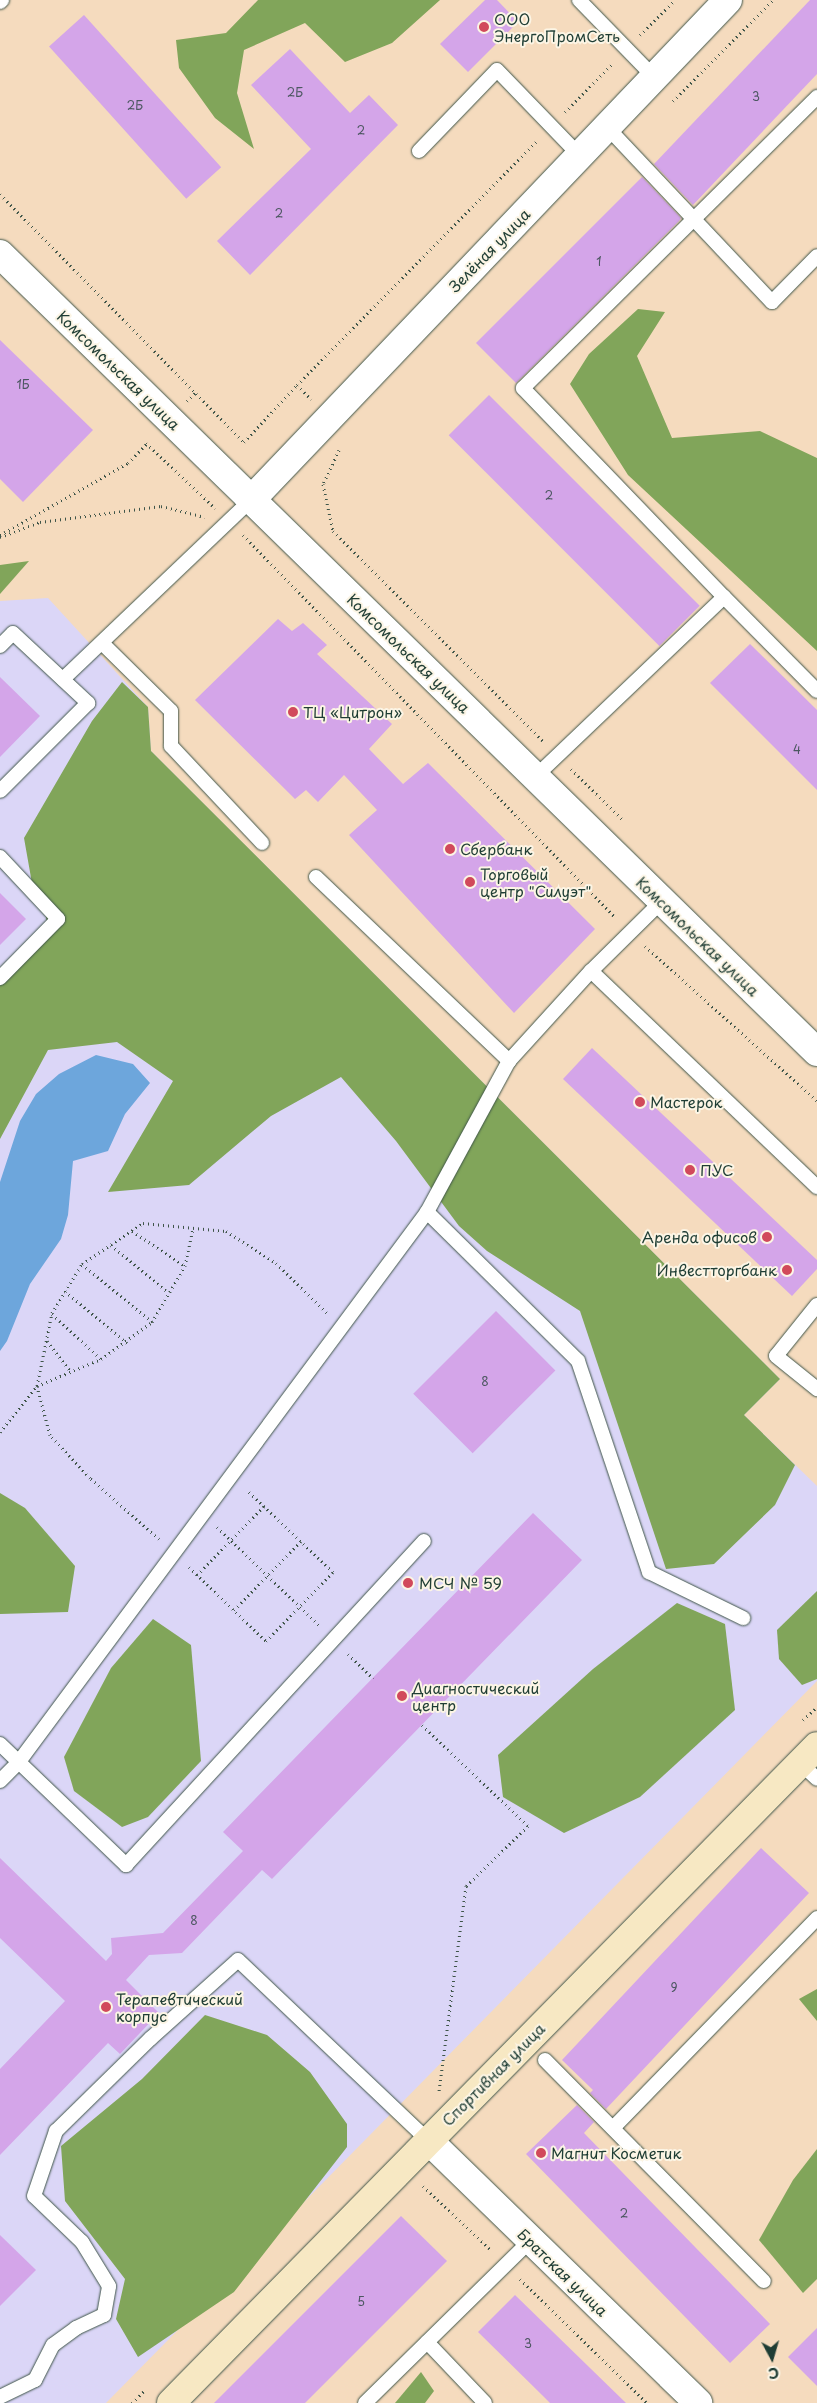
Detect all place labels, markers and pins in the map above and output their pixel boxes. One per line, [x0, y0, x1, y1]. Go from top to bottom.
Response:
place label: ООО ЭнергоПромСеть [494, 9, 620, 44]
marker: ООО ЭнергоПромСеть [478, 21, 490, 33]
place label: ТЦ «Цитрон» [303, 703, 402, 721]
marker: ТЦ «Цитрон» [287, 706, 299, 718]
place label: Сбербанк [460, 840, 532, 858]
marker: Сбербанк [444, 843, 456, 855]
place label: Торговый центр "Силуэт" [480, 864, 592, 899]
marker: Торговый центр "Силуэт" [464, 876, 476, 888]
place label: Мастерок [650, 1093, 722, 1111]
marker: Мастерок [634, 1096, 646, 1108]
place label: ПУС [700, 1161, 734, 1179]
marker: ПУС [684, 1164, 696, 1176]
place label: Аренда офисов [641, 1228, 757, 1246]
marker: Аренда офисов [761, 1231, 773, 1243]
place label: Инвестторгбанк [657, 1261, 777, 1279]
marker: Инвестторгбанк [781, 1264, 793, 1276]
place label: МСЧ № 59 [419, 1574, 502, 1592]
marker: МСЧ № 59 [401, 1576, 415, 1590]
place label: Диагностический центр [412, 1678, 539, 1713]
marker: Диагностический центр [396, 1690, 408, 1702]
place label: Терапевтический корпус [116, 1989, 243, 2024]
marker: Терапевтический корпус [100, 2001, 112, 2013]
place label: Магнит Косметик [551, 2144, 681, 2162]
marker: Магнит Косметик [535, 2147, 547, 2159]

